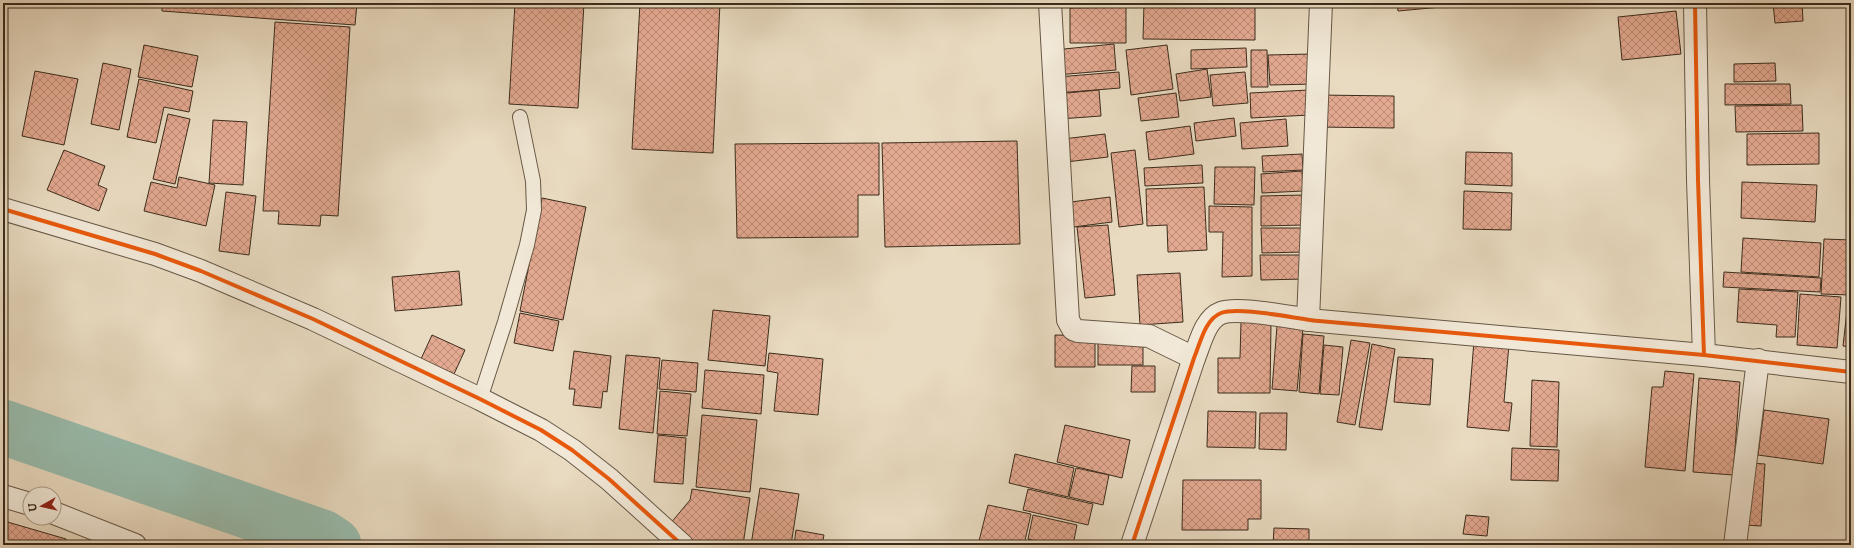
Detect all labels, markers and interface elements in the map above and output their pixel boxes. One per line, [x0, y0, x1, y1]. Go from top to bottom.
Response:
north arrow [22, 486, 62, 526]
text: U [25, 502, 41, 512]

